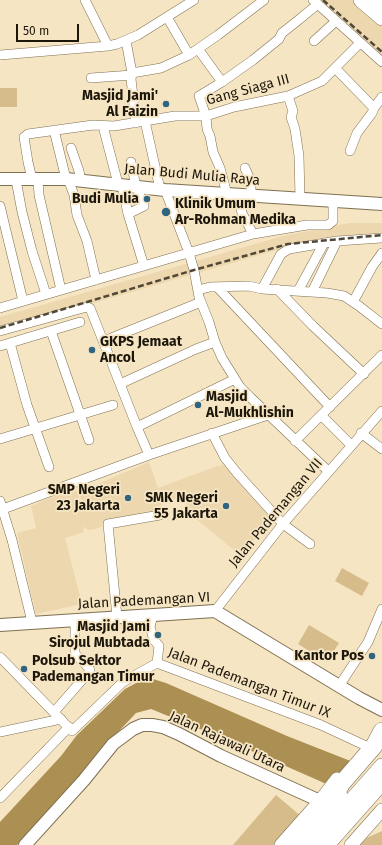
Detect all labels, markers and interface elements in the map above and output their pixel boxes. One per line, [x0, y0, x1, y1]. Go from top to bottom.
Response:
scale bar [18, 16, 81, 42]
text: 50 m [23, 24, 49, 38]
street label: Gang Siaga III [205, 71, 291, 109]
place label: Masjid Jami' Al Faizin [82, 88, 158, 120]
marker: Masjid Jami' Al Faizin [161, 99, 171, 109]
street label: Jalan Budi Mulia Raya [123, 161, 261, 189]
place label: Budi Mulia [72, 191, 139, 207]
marker: Budi Mulia [142, 194, 152, 204]
place label: Klinik Umum Ar-Rohman Medika [175, 196, 296, 228]
marker: Klinik Umum Ar-Rohman Medika [160, 206, 172, 218]
place label: GKPS Jemaat Ancol [100, 334, 182, 366]
marker: GKPS Jemaat Ancol [87, 345, 97, 355]
place label: Masjid Al-Mukhlishin [206, 389, 294, 422]
marker: Masjid Al-Mukhlishin [193, 400, 203, 410]
street label: Jalan Pademangan VII [226, 455, 326, 571]
place label: SMP Negeri 23 Jakarta [48, 482, 120, 514]
place label: SMK Negeri 55 Jakarta [145, 490, 218, 522]
marker: SMP Negeri 23 Jakarta [123, 493, 133, 503]
marker: SMK Negeri 55 Jakarta [221, 501, 231, 511]
street label: Jalan Pademangan VI [77, 589, 211, 613]
place label: Masjid Jami Sirojul Mubtada [49, 619, 150, 652]
marker: Masjid Jami Sirojul Mubtada [153, 630, 163, 640]
street label: Jalan Pademangan Timur IX [165, 644, 333, 722]
place label: Kantor Pos [294, 648, 364, 664]
marker: Kantor Pos [367, 651, 377, 661]
place label: Polsub Sektor Pademangan Timur [32, 653, 154, 686]
marker: Polsub Sektor Pademangan Timur [19, 664, 29, 674]
street label: Jalan Rajawali Utara [166, 708, 288, 776]

